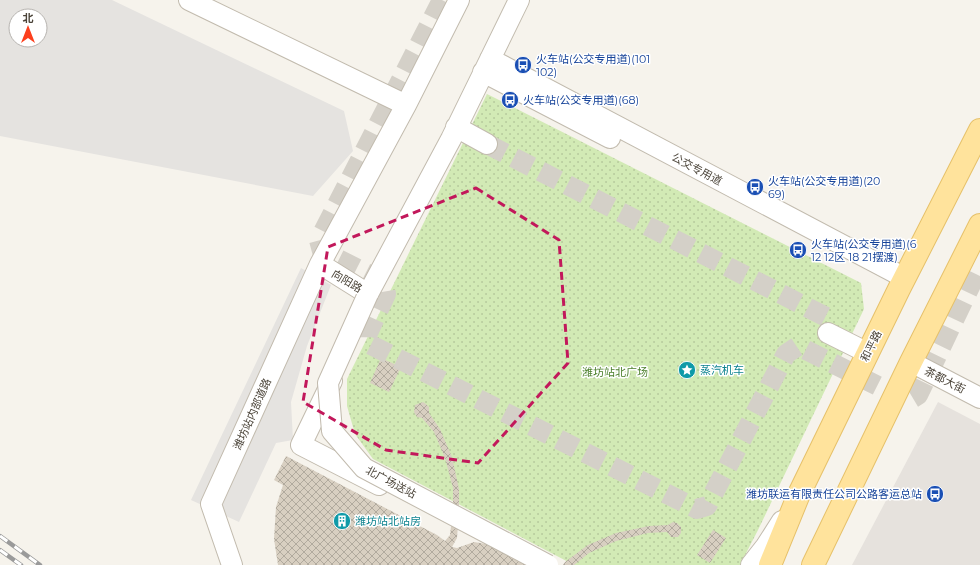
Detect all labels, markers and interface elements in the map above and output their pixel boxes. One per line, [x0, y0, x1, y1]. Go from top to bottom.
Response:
north arrow [8, 8, 48, 48]
text: 北 [23, 11, 34, 25]
place label: 火车站(公交专用道)(101 102) [536, 52, 650, 79]
bus stop icon: 火车站(公交专用道)(101 102) [513, 55, 533, 75]
bus stop icon: 火车站(公交专用道)(68) [500, 90, 520, 110]
place label: 火车站(公交专用道)(68) [523, 93, 639, 107]
street label: 公交专用道 [669, 150, 725, 188]
place label: 火车站(公交专用道)(20 69) [768, 174, 880, 201]
bus stop icon: 火车站(公交专用道)(20 69) [745, 177, 765, 197]
place label: 火车站(公交专用道)(6 12 12区 18 21摆渡) [811, 237, 917, 264]
bus stop icon: 火车站(公交专用道)(6 12 12区 18 21摆渡) [788, 240, 808, 260]
street label: 向阳路 [329, 267, 365, 295]
street label: 和平路 [857, 328, 885, 364]
place icon: 蒸汽机车 [677, 360, 697, 380]
place label: 蒸汽机车 [700, 363, 744, 377]
street label: 茶都大街 [922, 364, 968, 396]
park label: 潍坊站北广场 [582, 365, 648, 379]
street label: 潍坊站内部道路 [230, 376, 274, 452]
street label: 北广场送站 [363, 463, 419, 501]
bus stop icon: 潍坊联运有限责任公司公路客运总站 [925, 484, 945, 504]
place label: 潍坊联运有限责任公司公路客运总站 [746, 487, 922, 501]
building icon: 潍坊站北站房 [332, 511, 352, 531]
place label: 潍坊站北站房 [355, 514, 421, 528]

